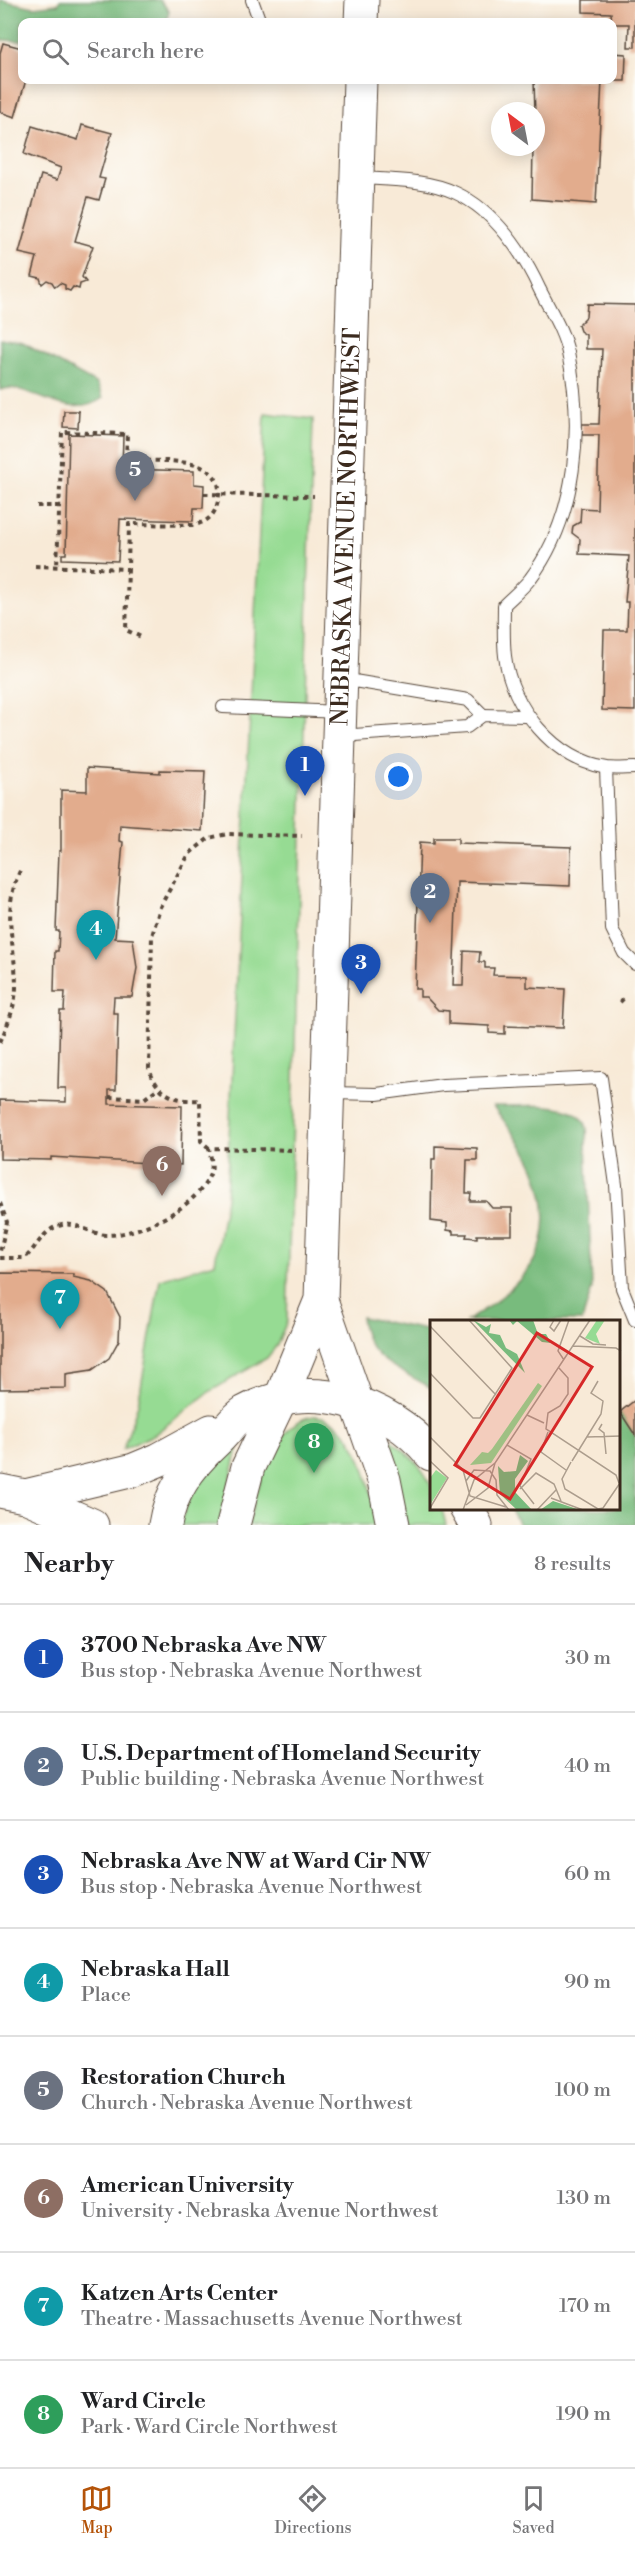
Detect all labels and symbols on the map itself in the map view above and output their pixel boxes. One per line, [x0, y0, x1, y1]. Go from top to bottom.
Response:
north arrow [491, 102, 545, 156]
street label: NEBRASKA AVENUE NORTHWEST [325, 327, 368, 726]
pin: 5 [116, 452, 154, 501]
pin: 1 [286, 746, 324, 796]
your location [384, 762, 413, 791]
pin: 2 [410, 874, 450, 923]
pin: 4 [76, 910, 116, 960]
pin: 3 [342, 944, 380, 994]
pin: 6 [142, 1146, 182, 1196]
pin: 7 [40, 1280, 80, 1329]
inset map [430, 1320, 620, 1510]
pin: 8 [294, 1424, 334, 1473]

